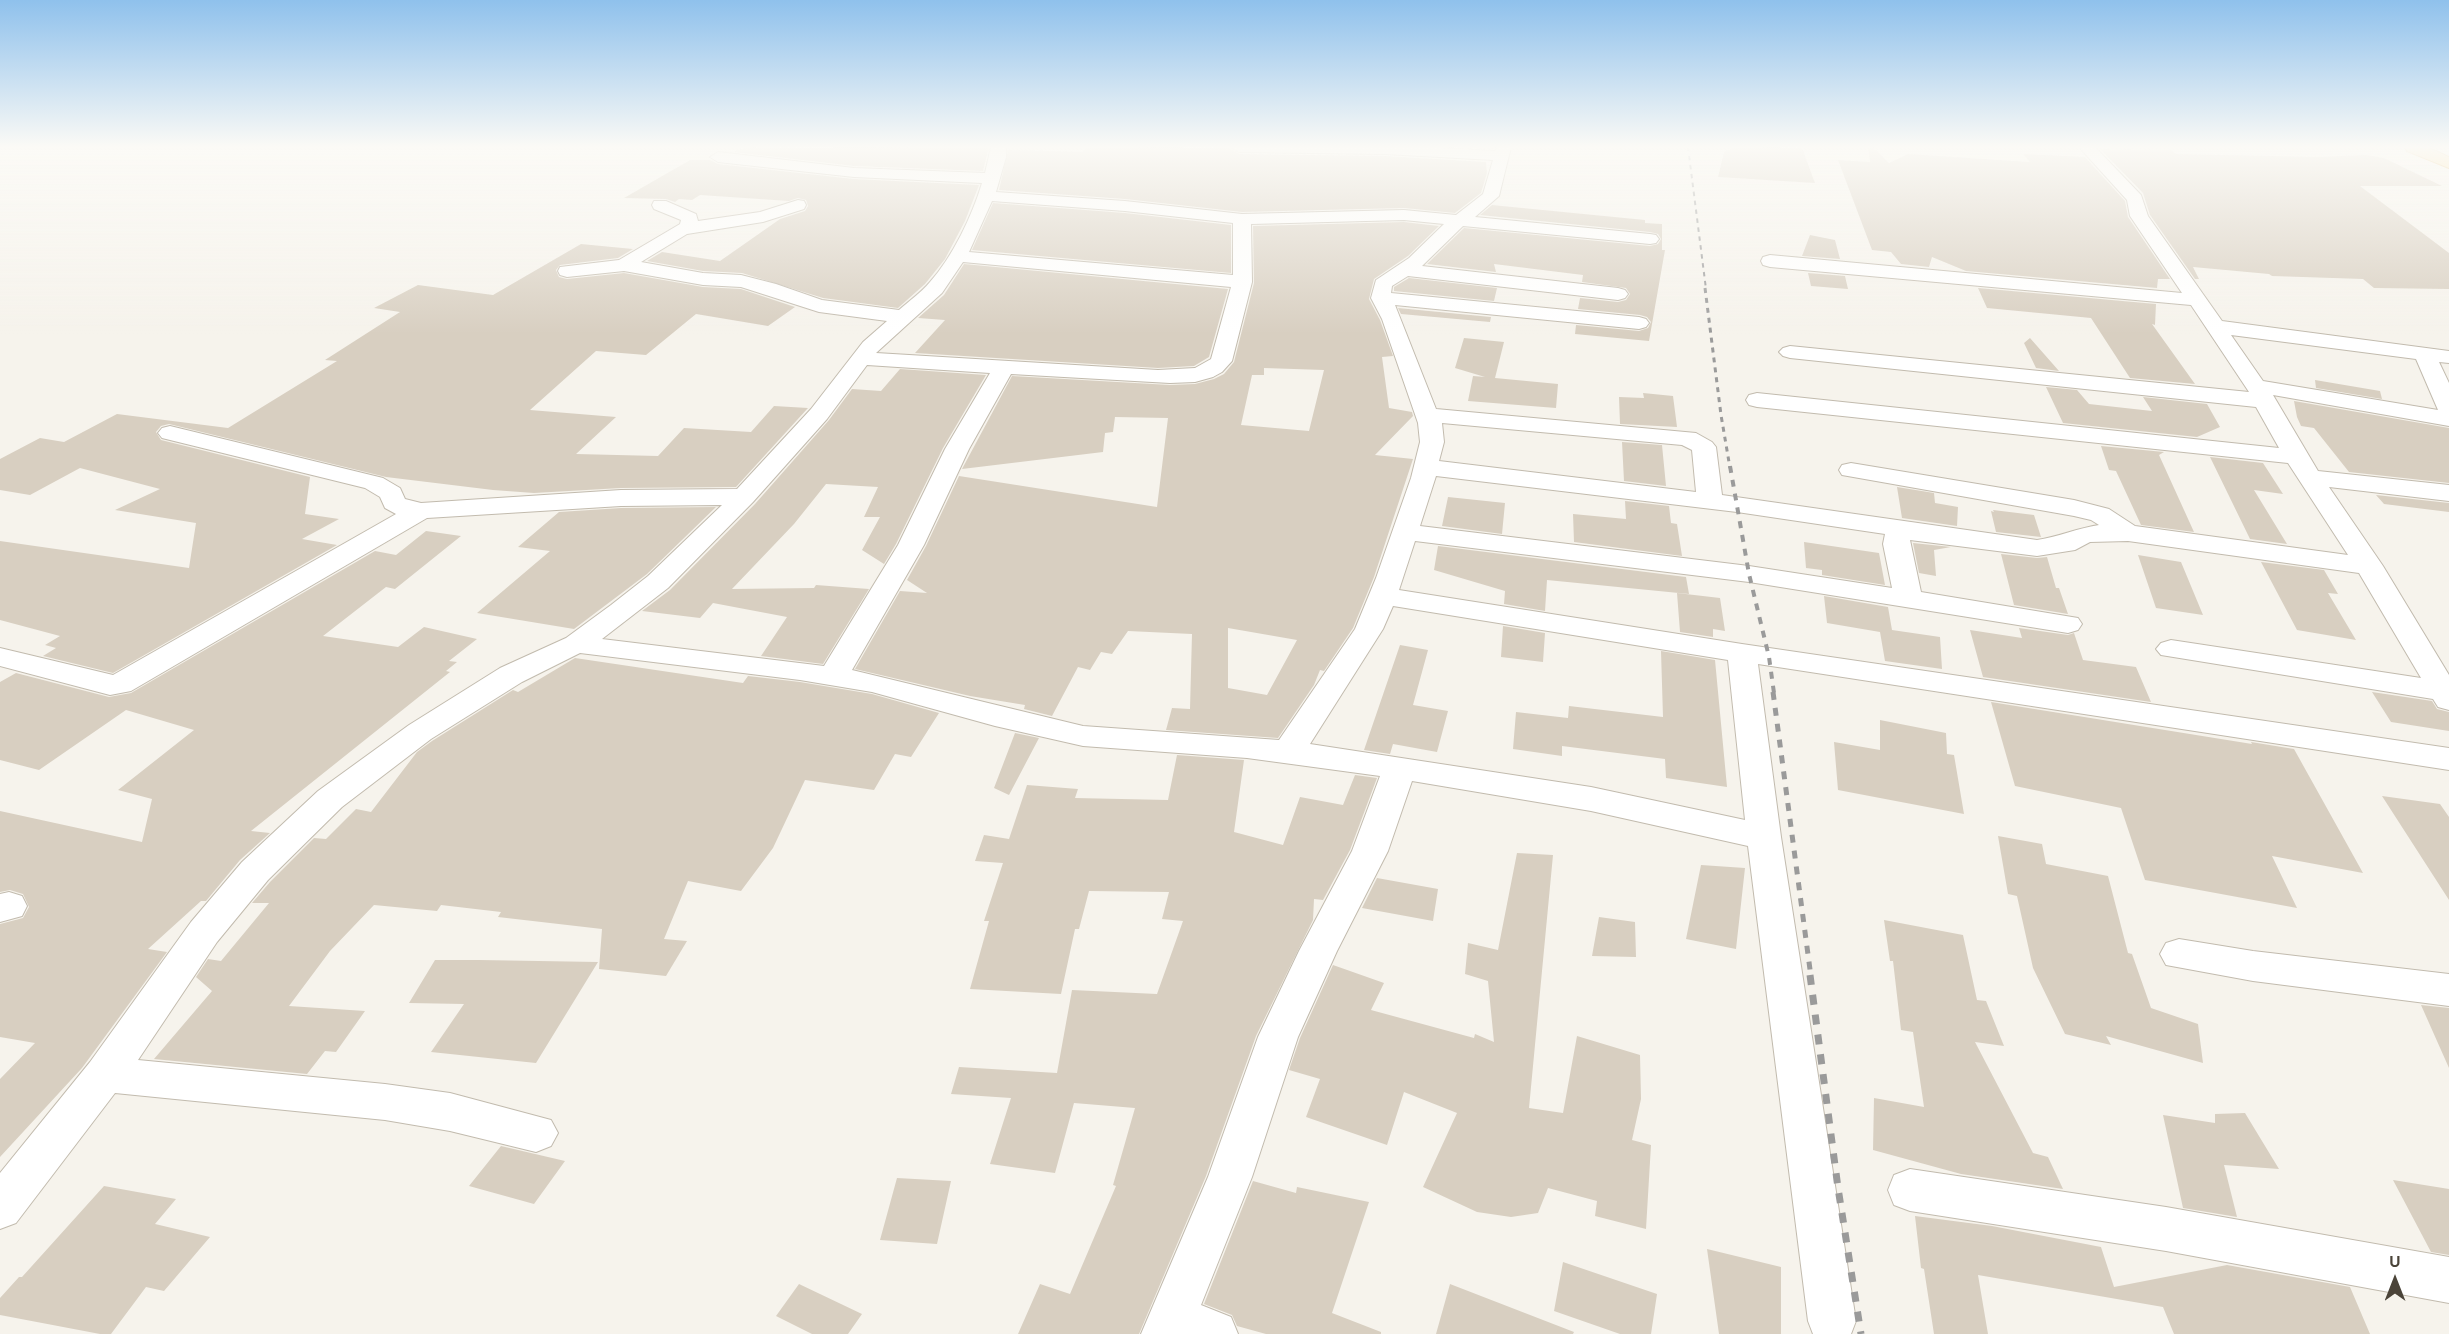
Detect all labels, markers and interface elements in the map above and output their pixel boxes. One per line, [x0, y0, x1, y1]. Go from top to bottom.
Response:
north arrow [2365, 1250, 2425, 1310]
text: U [2389, 1252, 2401, 1271]

